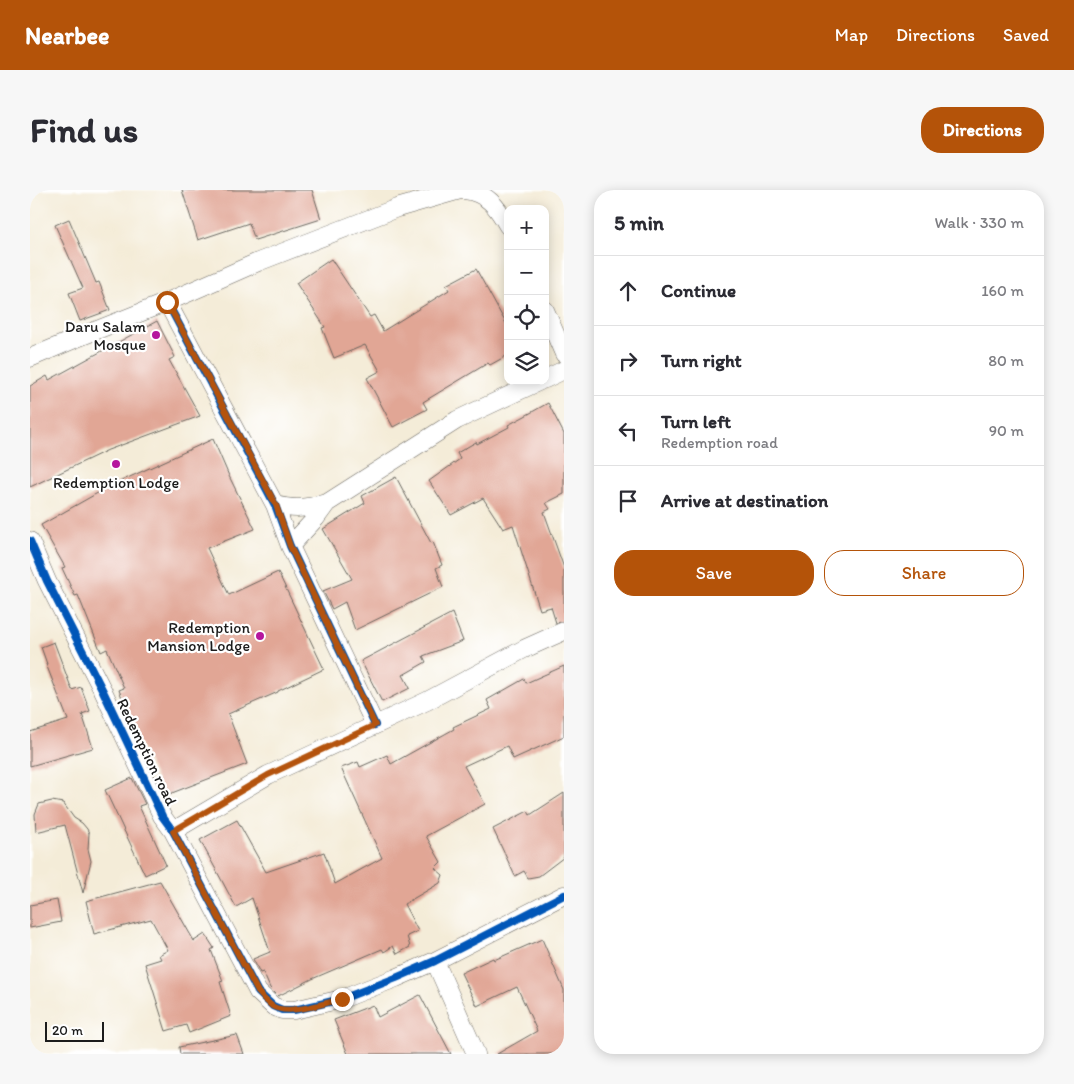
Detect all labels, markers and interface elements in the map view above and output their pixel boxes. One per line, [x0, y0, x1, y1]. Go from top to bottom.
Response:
text: Nearbee [25, 21, 109, 50]
text: Map [835, 24, 868, 46]
text: Directions [896, 24, 975, 46]
text: Saved [1003, 24, 1049, 46]
button: Directions [921, 107, 1044, 153]
text: Find us [30, 109, 138, 151]
map controls [504, 205, 549, 385]
button: + [504, 205, 549, 250]
text: 5 min [614, 210, 664, 235]
text: Walk · 330 m [934, 213, 1024, 232]
button: − [504, 250, 549, 295]
icon: ahead [614, 277, 642, 305]
text: Continue [661, 279, 736, 302]
text: 160 m [981, 281, 1024, 300]
route start [156, 291, 179, 314]
button: locate [504, 295, 549, 340]
place label: Daru Salam Mosque [65, 317, 147, 354]
marker: Daru Salam Mosque [150, 329, 162, 341]
button: layers [504, 340, 549, 385]
icon: right [614, 347, 642, 375]
text: Turn right [661, 349, 742, 372]
text: 80 m [988, 351, 1024, 370]
text: Turn left [661, 410, 731, 433]
icon: left [614, 417, 642, 445]
text: 90 m [989, 421, 1024, 440]
text: Redemption road [661, 433, 778, 452]
marker: Redemption Lodge [110, 458, 122, 470]
place label: Redemption Lodge [53, 473, 179, 492]
icon: arrive [614, 487, 642, 515]
text: Arrive at destination [661, 489, 828, 512]
button: Save [614, 550, 814, 596]
button: Share [824, 550, 1024, 596]
place label: Redemption Mansion Lodge [147, 618, 250, 655]
marker: Redemption Mansion Lodge [254, 630, 266, 642]
street label: Redemption road [113, 695, 181, 809]
route end [331, 988, 354, 1011]
scale bar [45, 1019, 104, 1042]
text: 20 m [52, 1022, 83, 1039]

